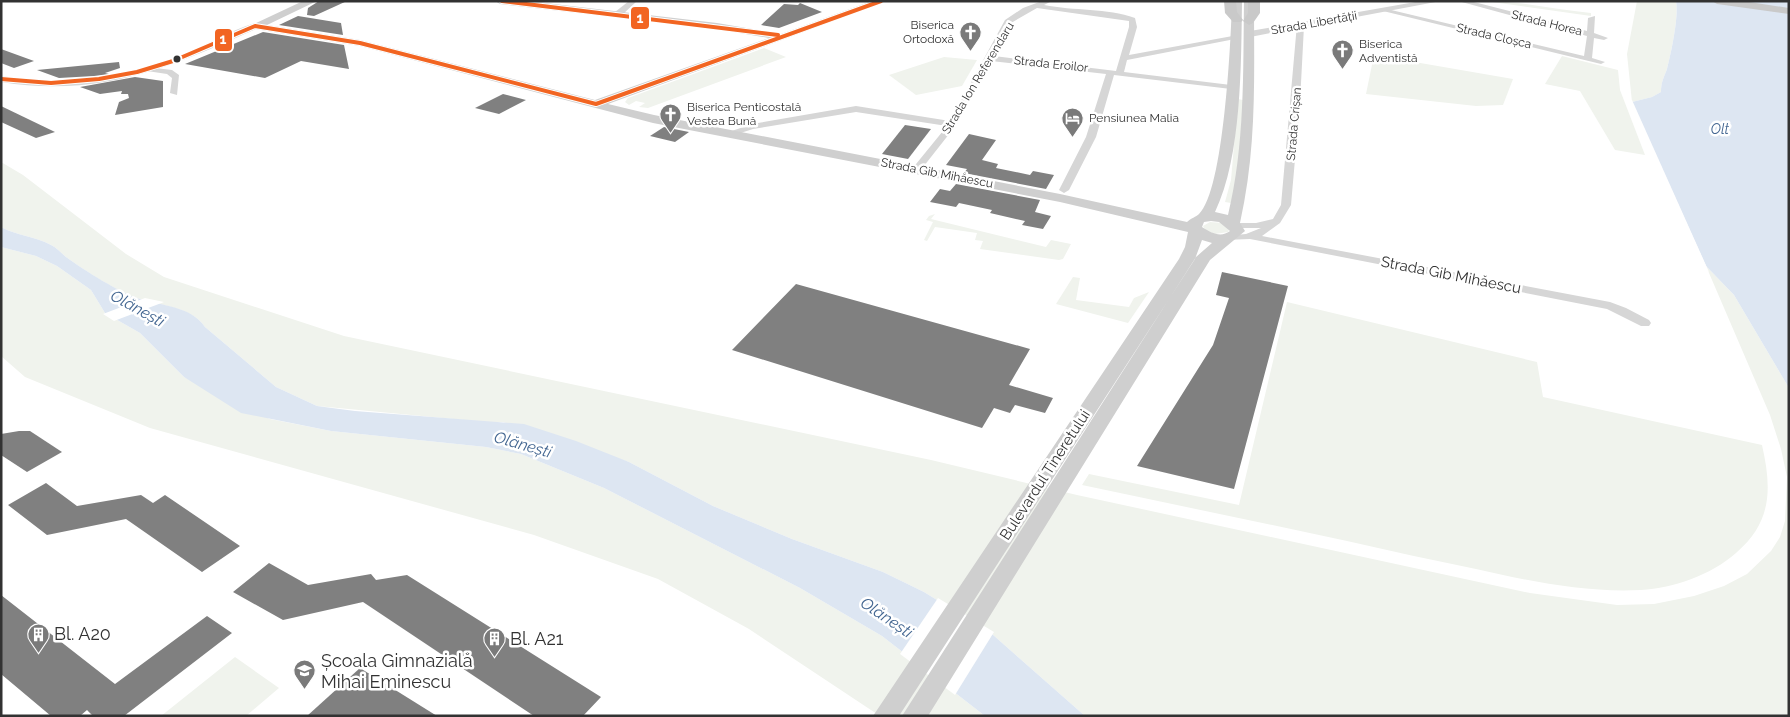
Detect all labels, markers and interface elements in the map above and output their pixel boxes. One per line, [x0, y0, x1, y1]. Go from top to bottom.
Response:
line badge: 1 [630, 6, 650, 30]
street label: Strada Horea [1510, 7, 1584, 39]
street label: Strada Libertății [1270, 9, 1358, 37]
text: 1 [637, 10, 644, 26]
place label: Biserica Ortodoxă [903, 18, 954, 46]
street label: Strada Ion Referendaru [939, 20, 1017, 136]
church icon: Biserica Ortodoxă [958, 20, 982, 51]
street label: Strada Cloșca [1455, 21, 1533, 51]
line badge: 1 [214, 28, 233, 52]
text: 1 [220, 31, 227, 47]
place label: Biserica Adventistă [1359, 37, 1418, 65]
church icon: Biserica Adventistă [1331, 39, 1355, 70]
street label: Strada Eroilor [1013, 53, 1090, 75]
unlabelled marker [172, 54, 182, 64]
street label: Strada Crișan [1284, 87, 1304, 161]
place label: Biserica Penticostală Vestea Bună [687, 100, 801, 128]
church icon: Biserica Penticostală Vestea Bună [659, 102, 683, 133]
hotel icon: Pensiunea Malia [1061, 106, 1085, 137]
place label: Pensiunea Malia [1089, 111, 1179, 125]
water label: Olt [1711, 121, 1730, 137]
street label: Strada Gib Mihăescu [880, 155, 994, 191]
street label: Strada Gib Mihăescu [1379, 253, 1523, 297]
water label: Olănești [107, 286, 169, 331]
street label: Bulevardul Tineretului [996, 406, 1094, 544]
water label: Olănești [492, 427, 554, 462]
water label: Olănești [857, 593, 917, 642]
building icon: Bl. A20 [26, 622, 50, 653]
place label: Bl. A20 [54, 623, 111, 644]
building icon: Bl. A21 [482, 627, 506, 658]
place label: Bl. A21 [510, 628, 564, 649]
place label: Școala Gimnazială Mihai Eminescu [321, 650, 473, 692]
school or university icon: Școala Gimnazială Mihai Eminescu [293, 659, 317, 690]

